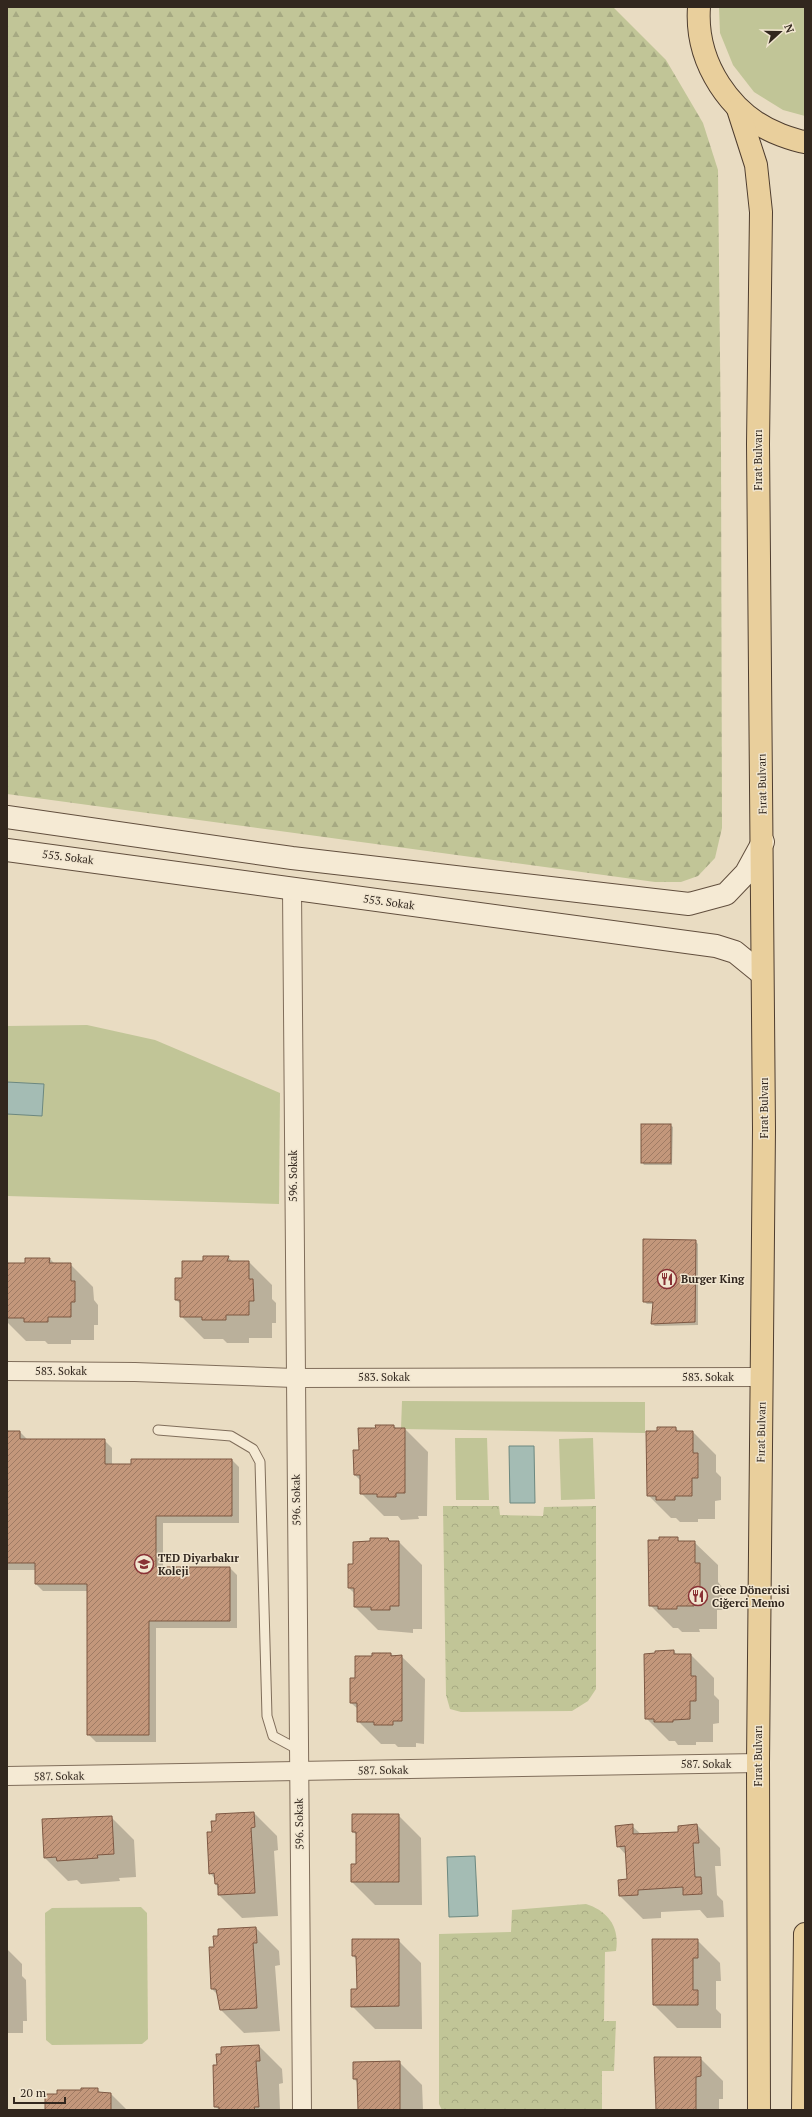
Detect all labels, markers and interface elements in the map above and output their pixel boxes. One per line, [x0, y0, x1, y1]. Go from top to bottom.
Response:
north arrow [760, 12, 800, 52]
text: N [781, 22, 798, 35]
street label: Fırat Bulvarı [751, 430, 765, 490]
street label: Fırat Bulvarı [754, 753, 770, 815]
street label: 553. Sokak [41, 847, 95, 867]
street label: 553. Sokak [362, 891, 416, 913]
street label: Fırat Bulvarı [757, 1078, 771, 1138]
street label: 596. Sokak [286, 1150, 300, 1202]
restaurant icon: Burger King [656, 1268, 678, 1290]
place label: Burger King [681, 1272, 745, 1286]
street label: 583. Sokak [35, 1364, 87, 1378]
street label: 583. Sokak [358, 1370, 410, 1384]
street label: 583. Sokak [682, 1370, 734, 1384]
street label: Fırat Bulvarı [753, 1401, 769, 1463]
street label: 596. Sokak [289, 1474, 303, 1526]
place label: TED Diyarbakır Koleji [158, 1551, 239, 1578]
school or university icon: TED Diyarbakır Koleji [133, 1553, 155, 1575]
place label: Gece Dönercisi Ciğerci Memo [712, 1583, 790, 1610]
restaurant icon: Gece Dönercisi Ciğerci Memo [687, 1585, 709, 1607]
street label: Fırat Bulvarı [751, 1726, 765, 1786]
street label: 587. Sokak [681, 1757, 732, 1771]
street label: 587. Sokak [358, 1763, 409, 1777]
street label: 587. Sokak [34, 1769, 85, 1783]
street label: 596. Sokak [292, 1798, 306, 1850]
scale bar [14, 2079, 65, 2105]
text: 20 m [20, 2085, 47, 2100]

